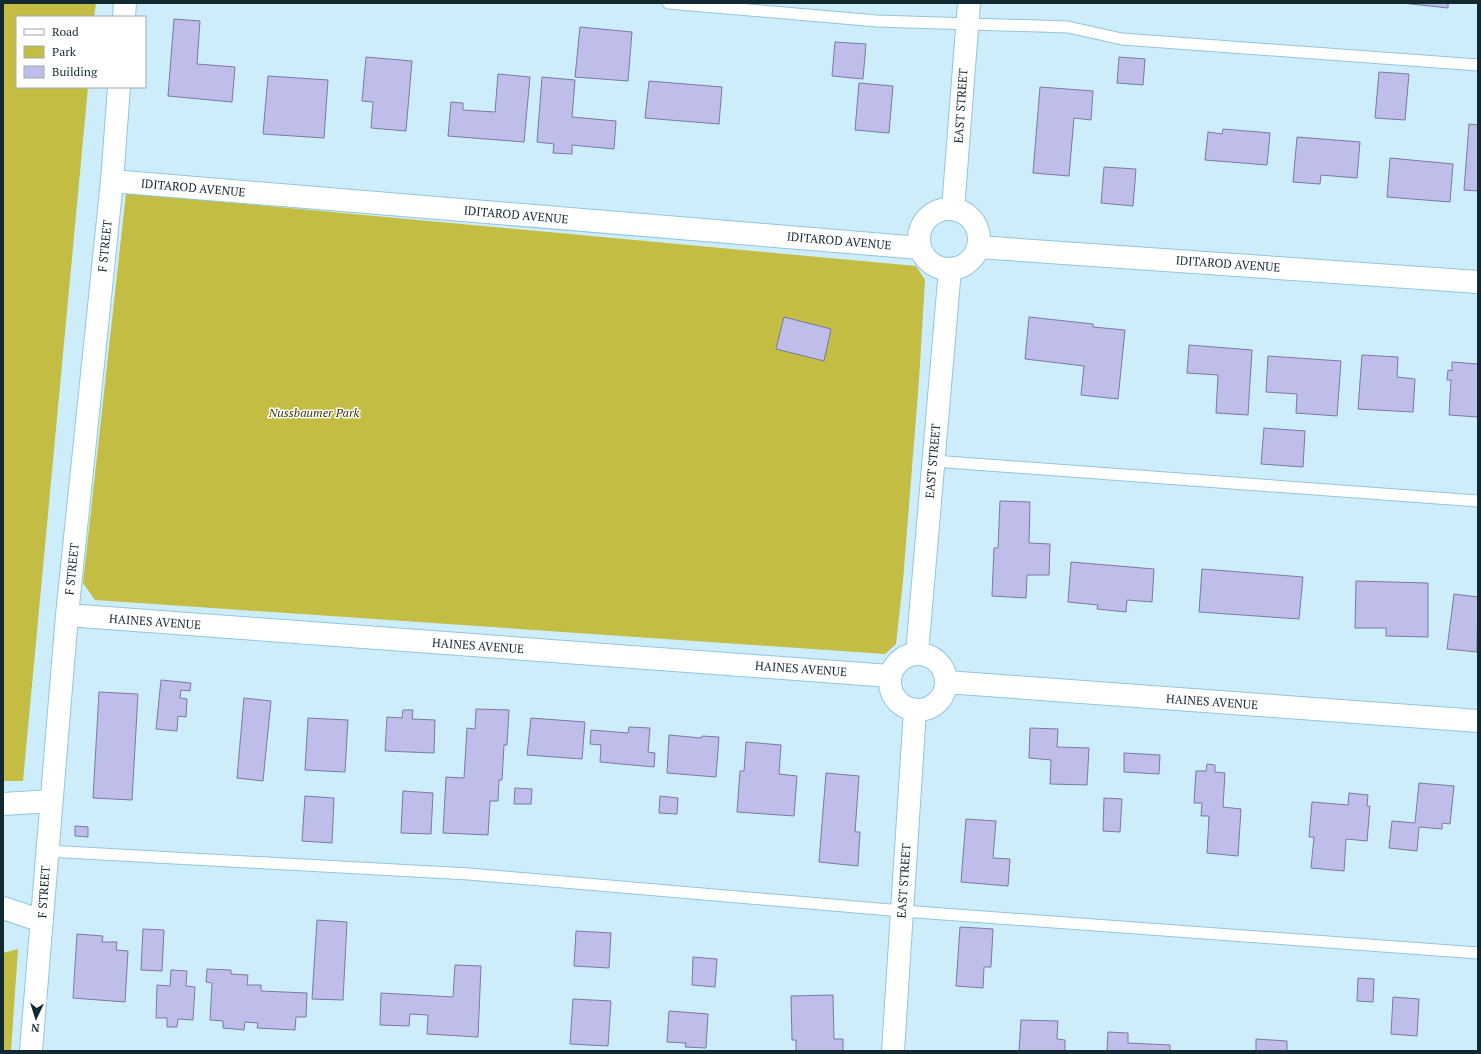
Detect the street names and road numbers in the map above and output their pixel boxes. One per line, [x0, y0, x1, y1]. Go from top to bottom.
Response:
street label: EAST STREET [950, 68, 971, 144]
street label: IDITAROD AVENUE [140, 175, 246, 200]
street label: IDITAROD AVENUE [463, 202, 569, 227]
street label: F STREET [94, 219, 115, 273]
street label: IDITAROD AVENUE [786, 228, 892, 253]
street label: IDITAROD AVENUE [1175, 252, 1281, 275]
street label: EAST STREET [922, 422, 943, 499]
street label: F STREET [61, 542, 82, 596]
street label: HAINES AVENUE [109, 611, 201, 632]
street label: HAINES AVENUE [432, 635, 524, 656]
street label: HAINES AVENUE [755, 658, 847, 679]
street label: HAINES AVENUE [1166, 691, 1258, 712]
street label: EAST STREET [893, 843, 914, 919]
street label: F STREET [34, 865, 53, 919]

